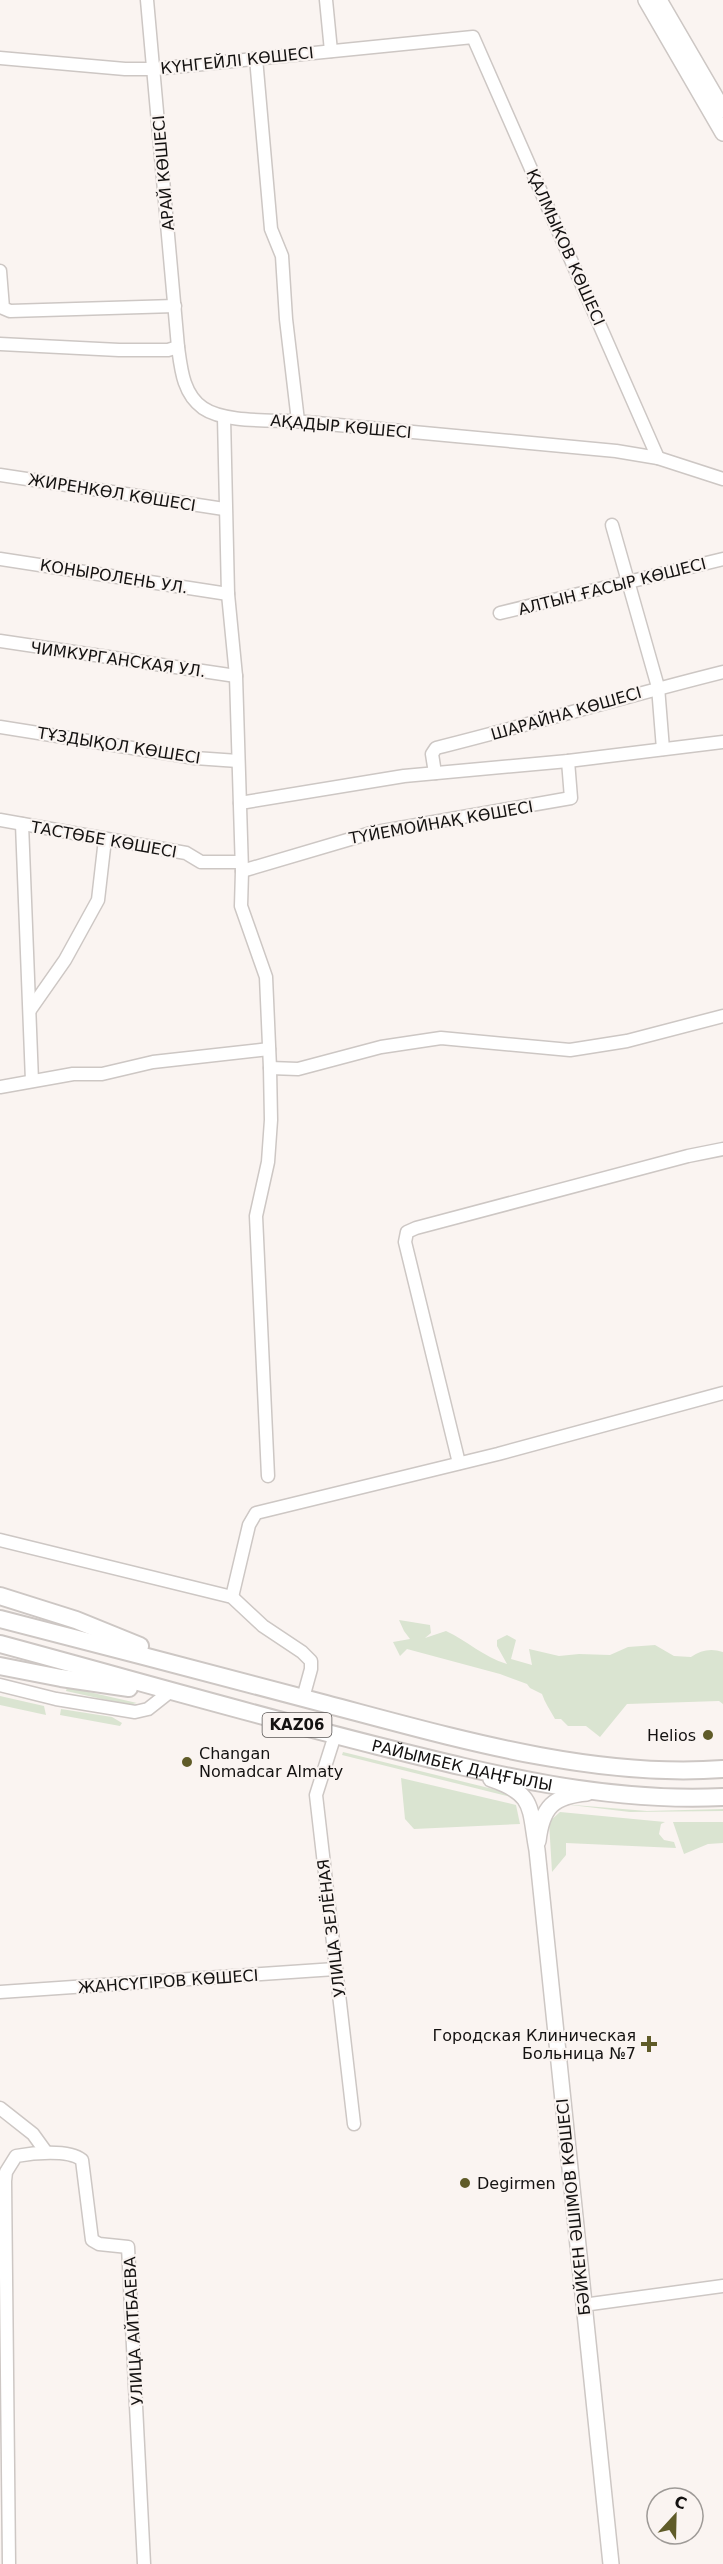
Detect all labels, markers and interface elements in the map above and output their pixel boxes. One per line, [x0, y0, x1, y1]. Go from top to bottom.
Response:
street label: КҮНГЕЙЛІ КӨШЕСІ [160, 43, 315, 78]
street label: АРАЙ КӨШЕСІ [149, 115, 178, 231]
street label: ҚАЛМЫКОВ КӨШЕСІ [522, 166, 609, 328]
street label: АҚАДЫР КӨШЕСІ [270, 411, 412, 442]
street label: ЖИРЕНКӨЛ КӨШЕСІ [27, 470, 197, 515]
street label: АЛТЫН ҒАСЫР КӨШЕСІ [516, 554, 708, 619]
street label: КОНЫРОЛЕНЬ УЛ. [39, 555, 189, 598]
street label: ЧИМКУРГАНСКАЯ УЛ. [29, 638, 207, 681]
street label: ШАРАЙНА КӨШЕСІ [489, 683, 644, 744]
street label: ТҰЗДЫҚОЛ КӨШЕСІ [35, 723, 202, 768]
street label: ТҮЙЕМОЙНАҚ КӨШЕСІ [347, 797, 535, 848]
street label: ТАСТӨБЕ КӨШЕСІ [29, 817, 178, 862]
road number: KАZ06 [262, 1713, 332, 1737]
place label: Helios [647, 1726, 696, 1745]
marker: Helios [701, 1728, 715, 1742]
street label: РАЙЫМБЕК ДАҢҒЫЛЫ [370, 1736, 554, 1795]
place label: Changan Nomadcar Almaty [199, 1744, 343, 1781]
marker: Changan Nomadcar Almaty [180, 1755, 194, 1769]
street label: УЛИЦА ЗЕЛЁНАЯ [314, 1858, 349, 1998]
street label: ЖАНСҮГІРОВ КӨШЕСІ [77, 1966, 259, 1997]
place label: Городская Клиническая Больница №7 [432, 2026, 636, 2063]
marker: Городская Клиническая Больница №7 [640, 2035, 658, 2053]
street label: БӘЙКЕН ӘШІМОВ КӨШЕСІ [553, 2098, 594, 2316]
place label: Degirmen [477, 2174, 556, 2193]
marker: Degirmen [458, 2176, 472, 2190]
street label: УЛИЦА АЙТБАЕВА [120, 2256, 147, 2406]
north arrow [645, 2486, 705, 2546]
text: С [671, 2492, 689, 2514]

